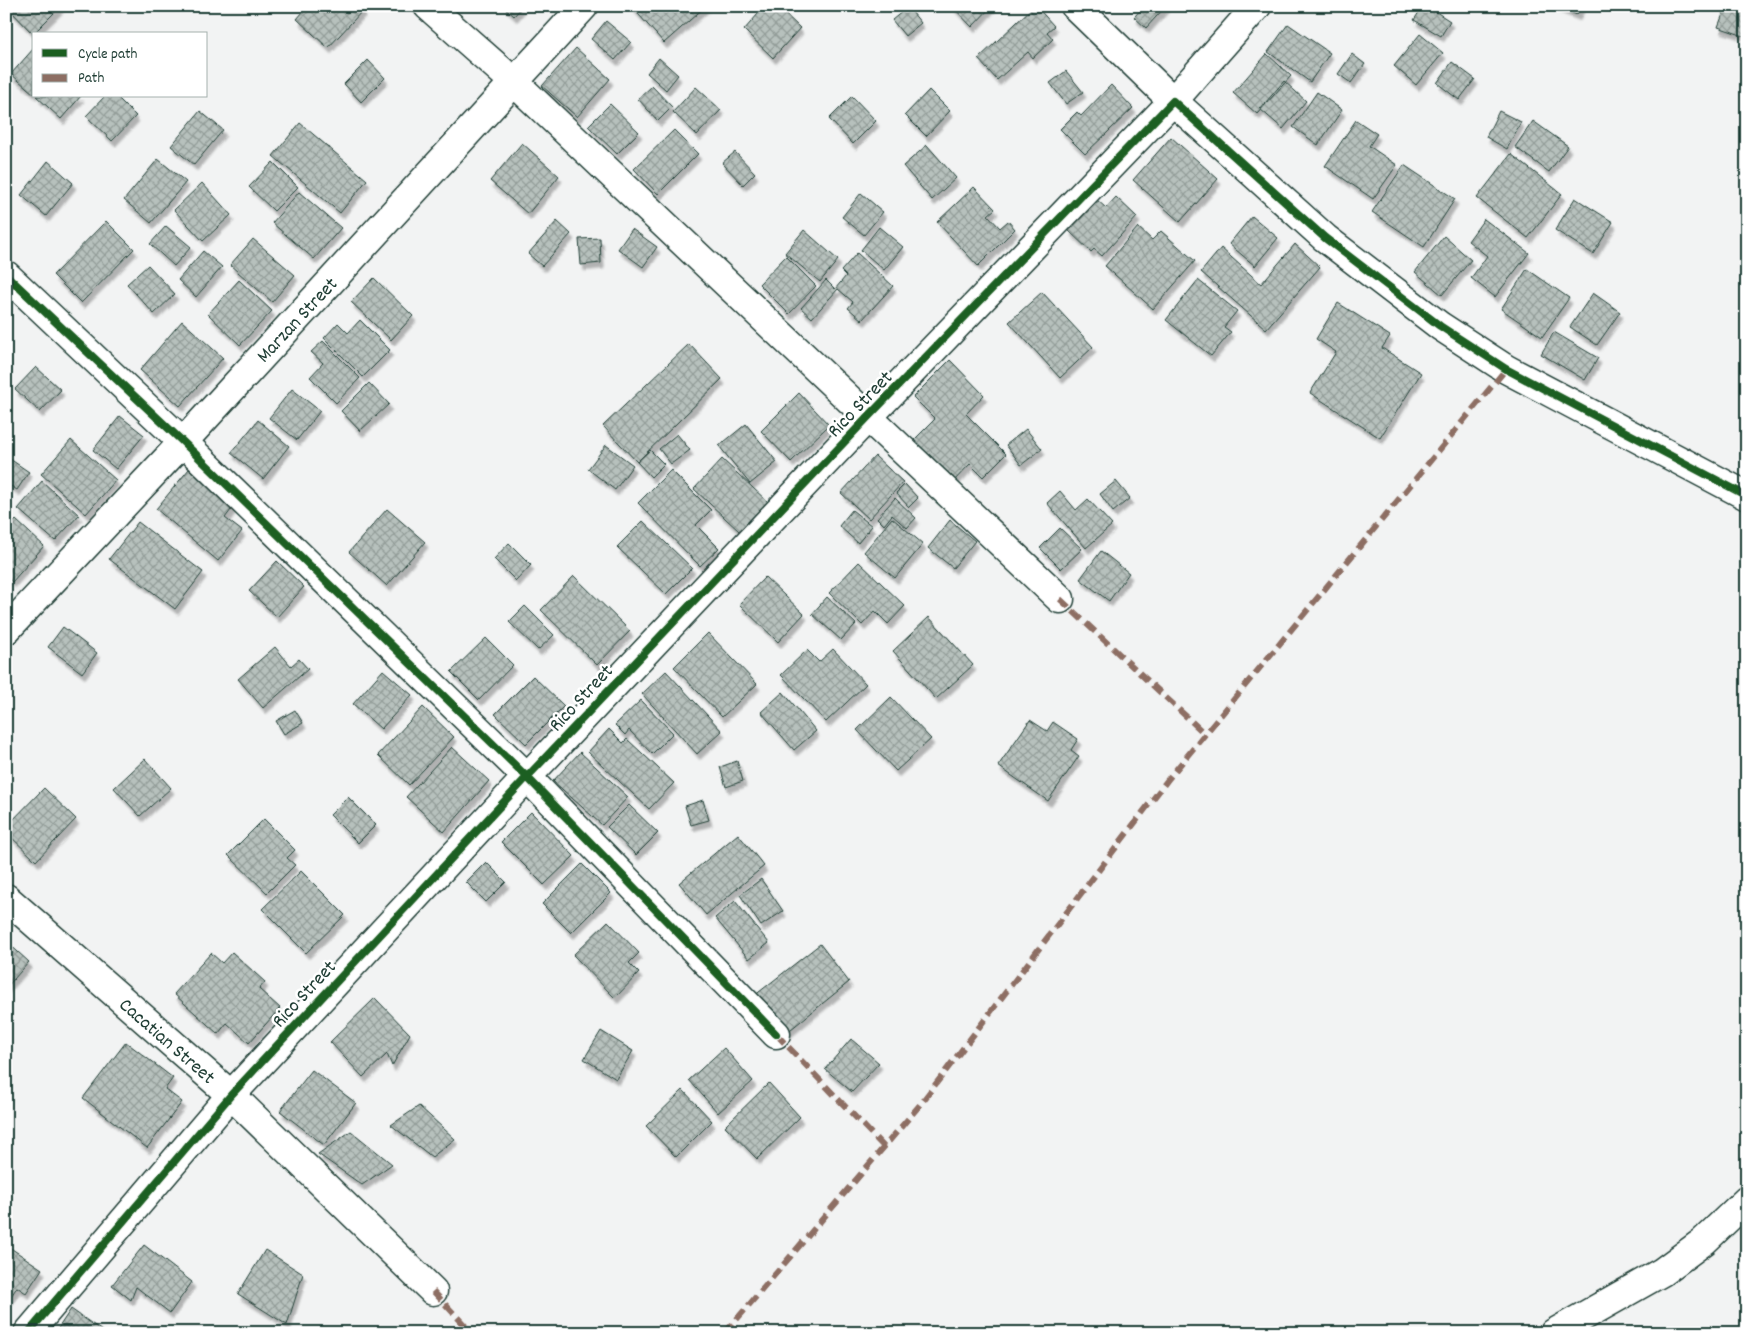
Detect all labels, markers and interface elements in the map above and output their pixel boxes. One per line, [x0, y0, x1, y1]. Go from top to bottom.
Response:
legend [32, 32, 208, 98]
text: Cycle path [78, 44, 138, 66]
text: Path [78, 68, 104, 90]
street label: Marzan Street [251, 272, 345, 370]
street label: Rico Street [822, 365, 900, 445]
street label: Rico Street [543, 659, 621, 739]
street label: Rico Street [266, 955, 344, 1035]
street label: Cacatian Street [112, 992, 220, 1092]

